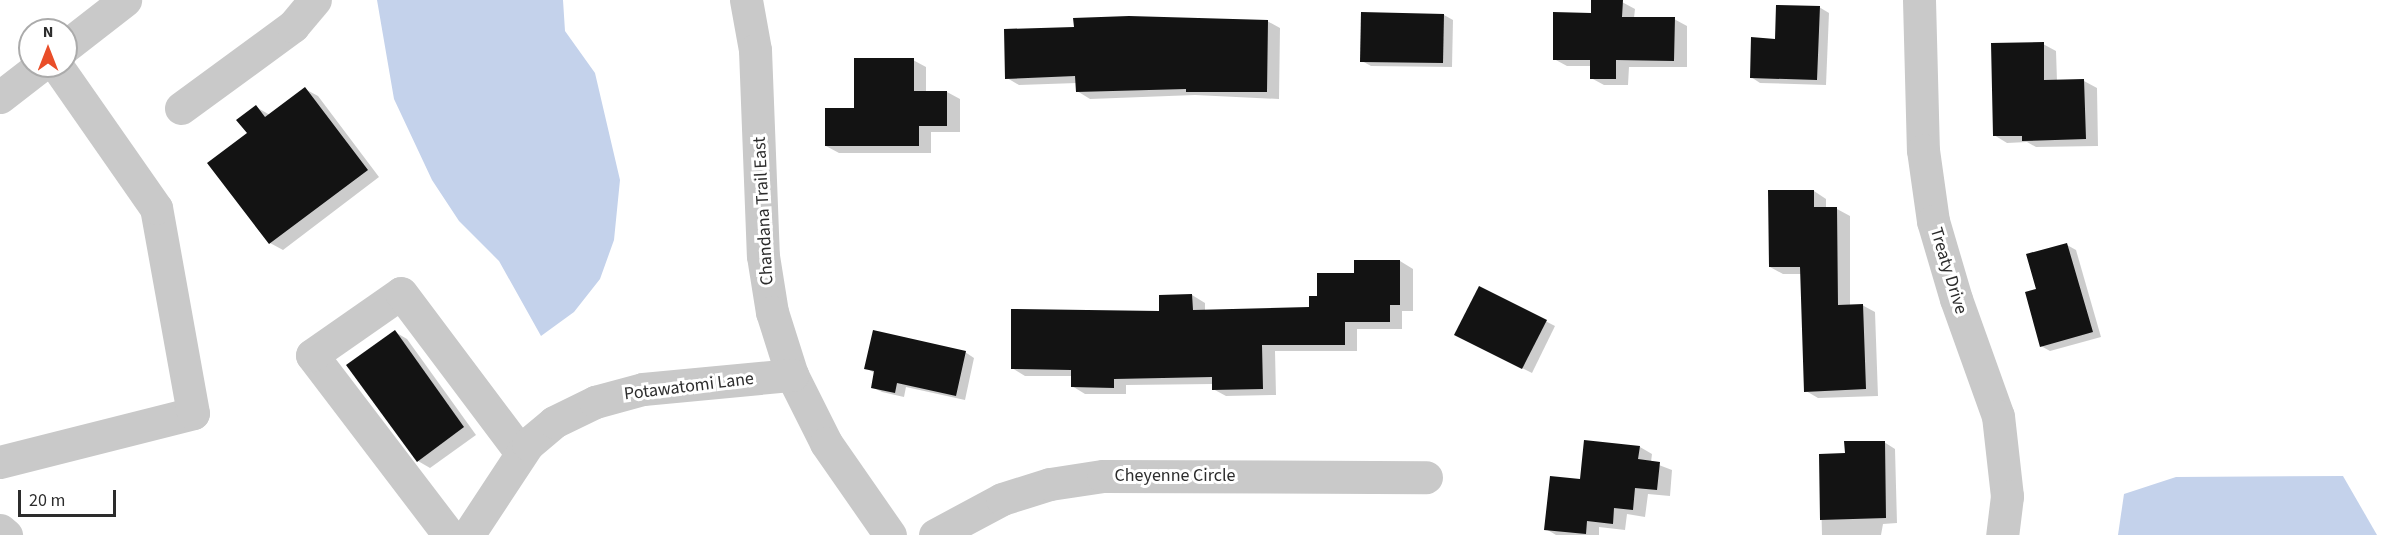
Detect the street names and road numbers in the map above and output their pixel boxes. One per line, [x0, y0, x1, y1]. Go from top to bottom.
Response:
street label: Chandana Trail East [749, 136, 779, 286]
street label: Treaty Drive [1925, 225, 1971, 317]
street label: Potawatomi Lane [623, 368, 755, 406]
street label: Cheyenne Circle [1114, 465, 1236, 487]

